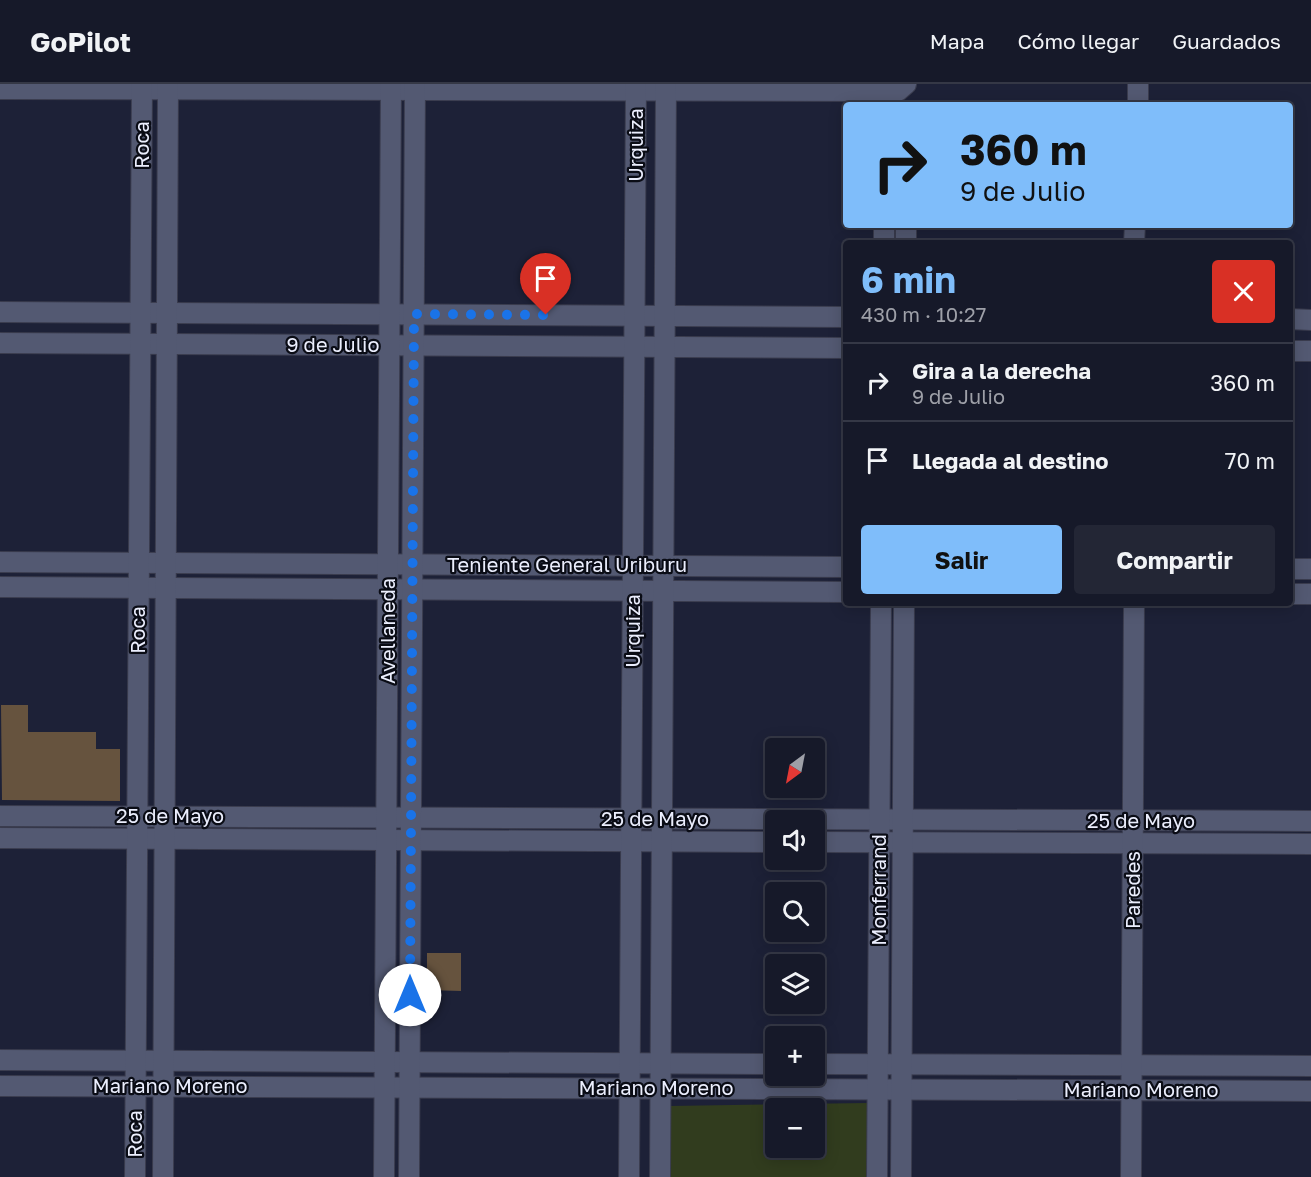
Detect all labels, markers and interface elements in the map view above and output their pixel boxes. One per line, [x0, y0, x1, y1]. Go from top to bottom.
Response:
text: GoPilot [30, 25, 131, 58]
text: Mapa [930, 28, 985, 54]
text: Cómo llegar [1018, 28, 1139, 54]
text: Guardados [1172, 28, 1281, 54]
street label: Urquiza [623, 108, 647, 182]
street label: Roca [129, 121, 153, 169]
text: 360 m [960, 124, 1087, 174]
icon: right [861, 126, 939, 204]
text: 9 de Julio [960, 175, 1086, 207]
pin [520, 253, 571, 315]
text: 6 min [861, 258, 956, 301]
button: close [1212, 260, 1275, 323]
icon: arrive [529, 262, 562, 295]
text: 430 m · 10:27 [861, 302, 986, 326]
street label: 9 de Julio [287, 332, 379, 356]
text: Gira a la derecha [912, 357, 1091, 384]
icon: right [861, 366, 894, 399]
text: 360 m [1210, 369, 1275, 396]
text: 9 de Julio [912, 384, 1005, 408]
icon: arrive [861, 444, 894, 477]
text: Llegada al destino [912, 447, 1109, 474]
text: 70 m [1225, 447, 1275, 474]
button: Salir [861, 525, 1062, 594]
button: Compartir [1074, 525, 1275, 594]
street label: Teniente General Uriburu [447, 552, 687, 576]
street label: Avellaneda [375, 578, 399, 684]
street label: Urquiza [620, 594, 644, 668]
street label: Roca [125, 606, 149, 654]
north arrow [765, 738, 825, 798]
map controls [765, 738, 825, 1158]
street label: 25 de Mayo [116, 803, 224, 827]
street label: 25 de Mayo [601, 806, 709, 830]
street label: 25 de Mayo [1087, 808, 1195, 832]
button: sound [765, 810, 825, 870]
street label: Monferrand [866, 834, 890, 946]
street label: Paredes [1120, 851, 1144, 929]
button: search [765, 882, 825, 942]
button: layers [765, 954, 825, 1014]
position arrow [378, 963, 442, 1027]
button: + [765, 1026, 825, 1086]
street label: Mariano Moreno [93, 1073, 247, 1097]
street label: Mariano Moreno [579, 1075, 733, 1099]
street label: Mariano Moreno [1064, 1077, 1218, 1101]
button: − [765, 1098, 825, 1158]
street label: Roca [122, 1110, 146, 1158]

